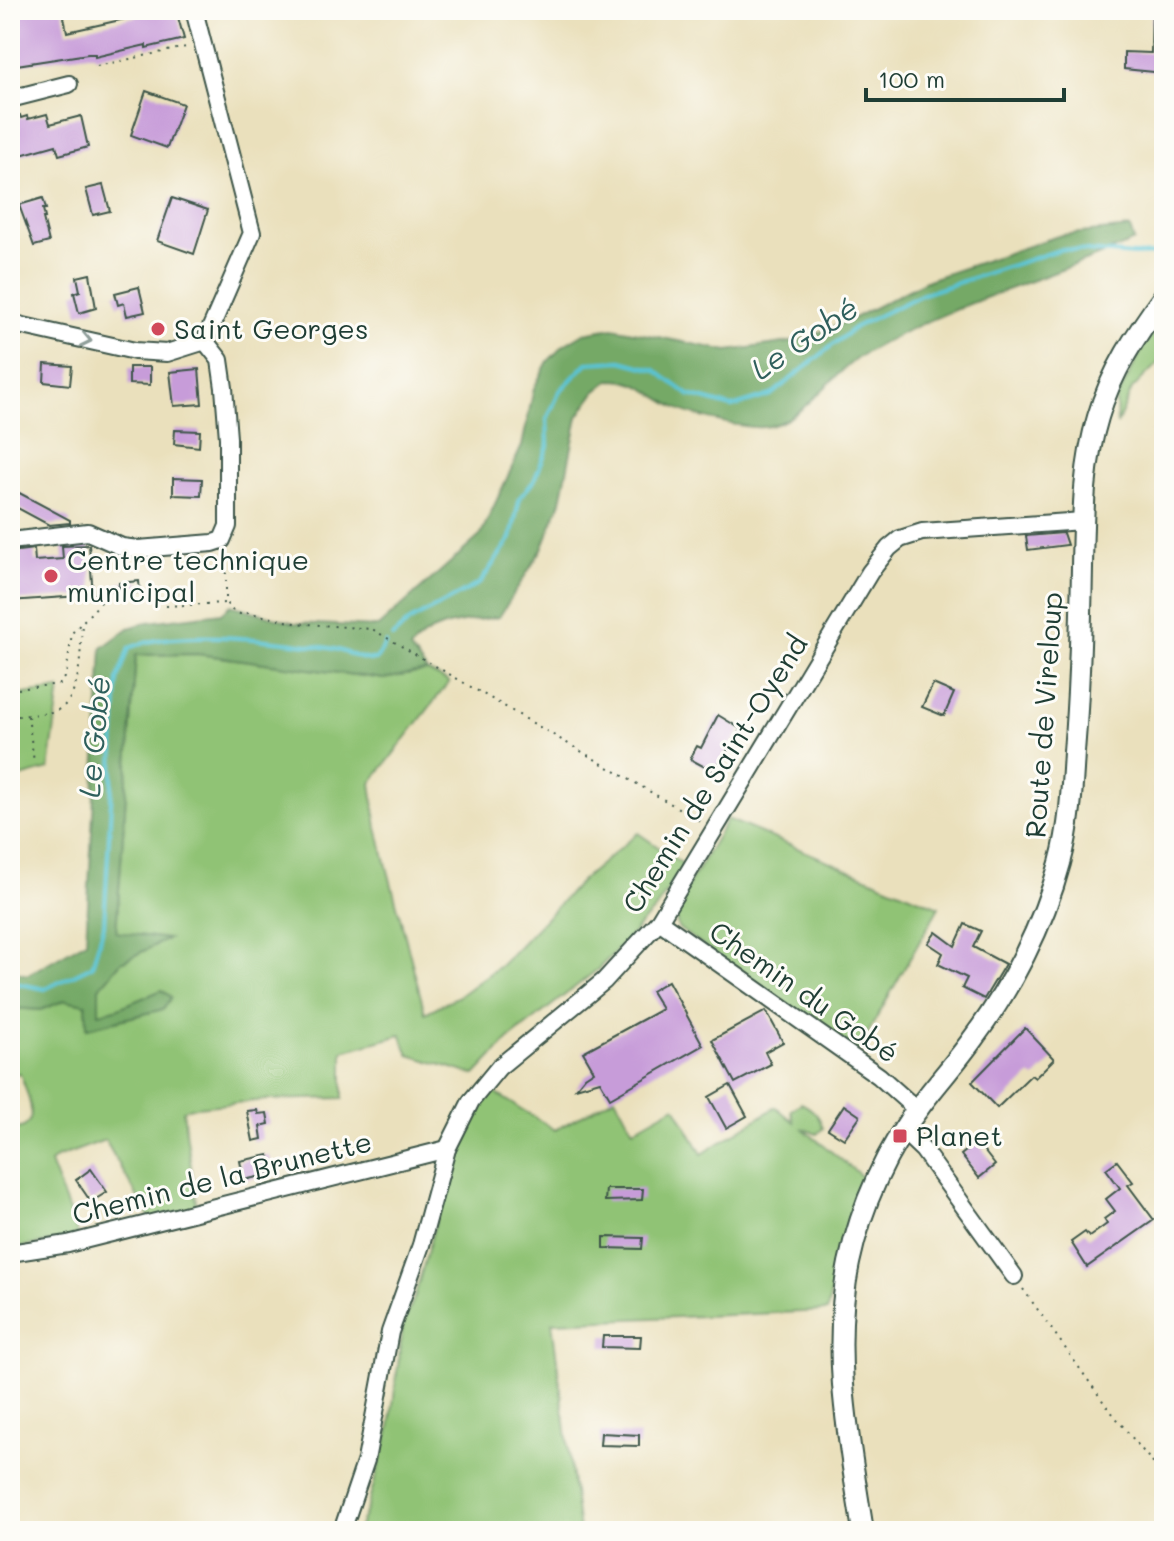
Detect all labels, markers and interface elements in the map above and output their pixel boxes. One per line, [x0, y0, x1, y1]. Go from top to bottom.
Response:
scale bar [866, 52, 1064, 102]
text: 100 m [878, 63, 945, 94]
water label: Le Gobé [742, 287, 865, 388]
place label: Saint Georges [174, 310, 369, 346]
marker: Saint Georges [149, 320, 167, 338]
one-way arrow [79, 331, 92, 348]
place label: Centre technique municipal [67, 541, 309, 609]
marker: Centre technique municipal [42, 567, 60, 585]
street label: Route de Vireloup [1016, 591, 1070, 839]
street label: Chemin de Saint-Oyend [614, 628, 815, 919]
water label: Le Gobé [68, 674, 118, 799]
street label: Chemin du Gobé [703, 912, 906, 1070]
place label: Planet [916, 1117, 1003, 1153]
street label: Chemin de la Brunette [68, 1122, 375, 1232]
marker: Planet [891, 1127, 909, 1145]

